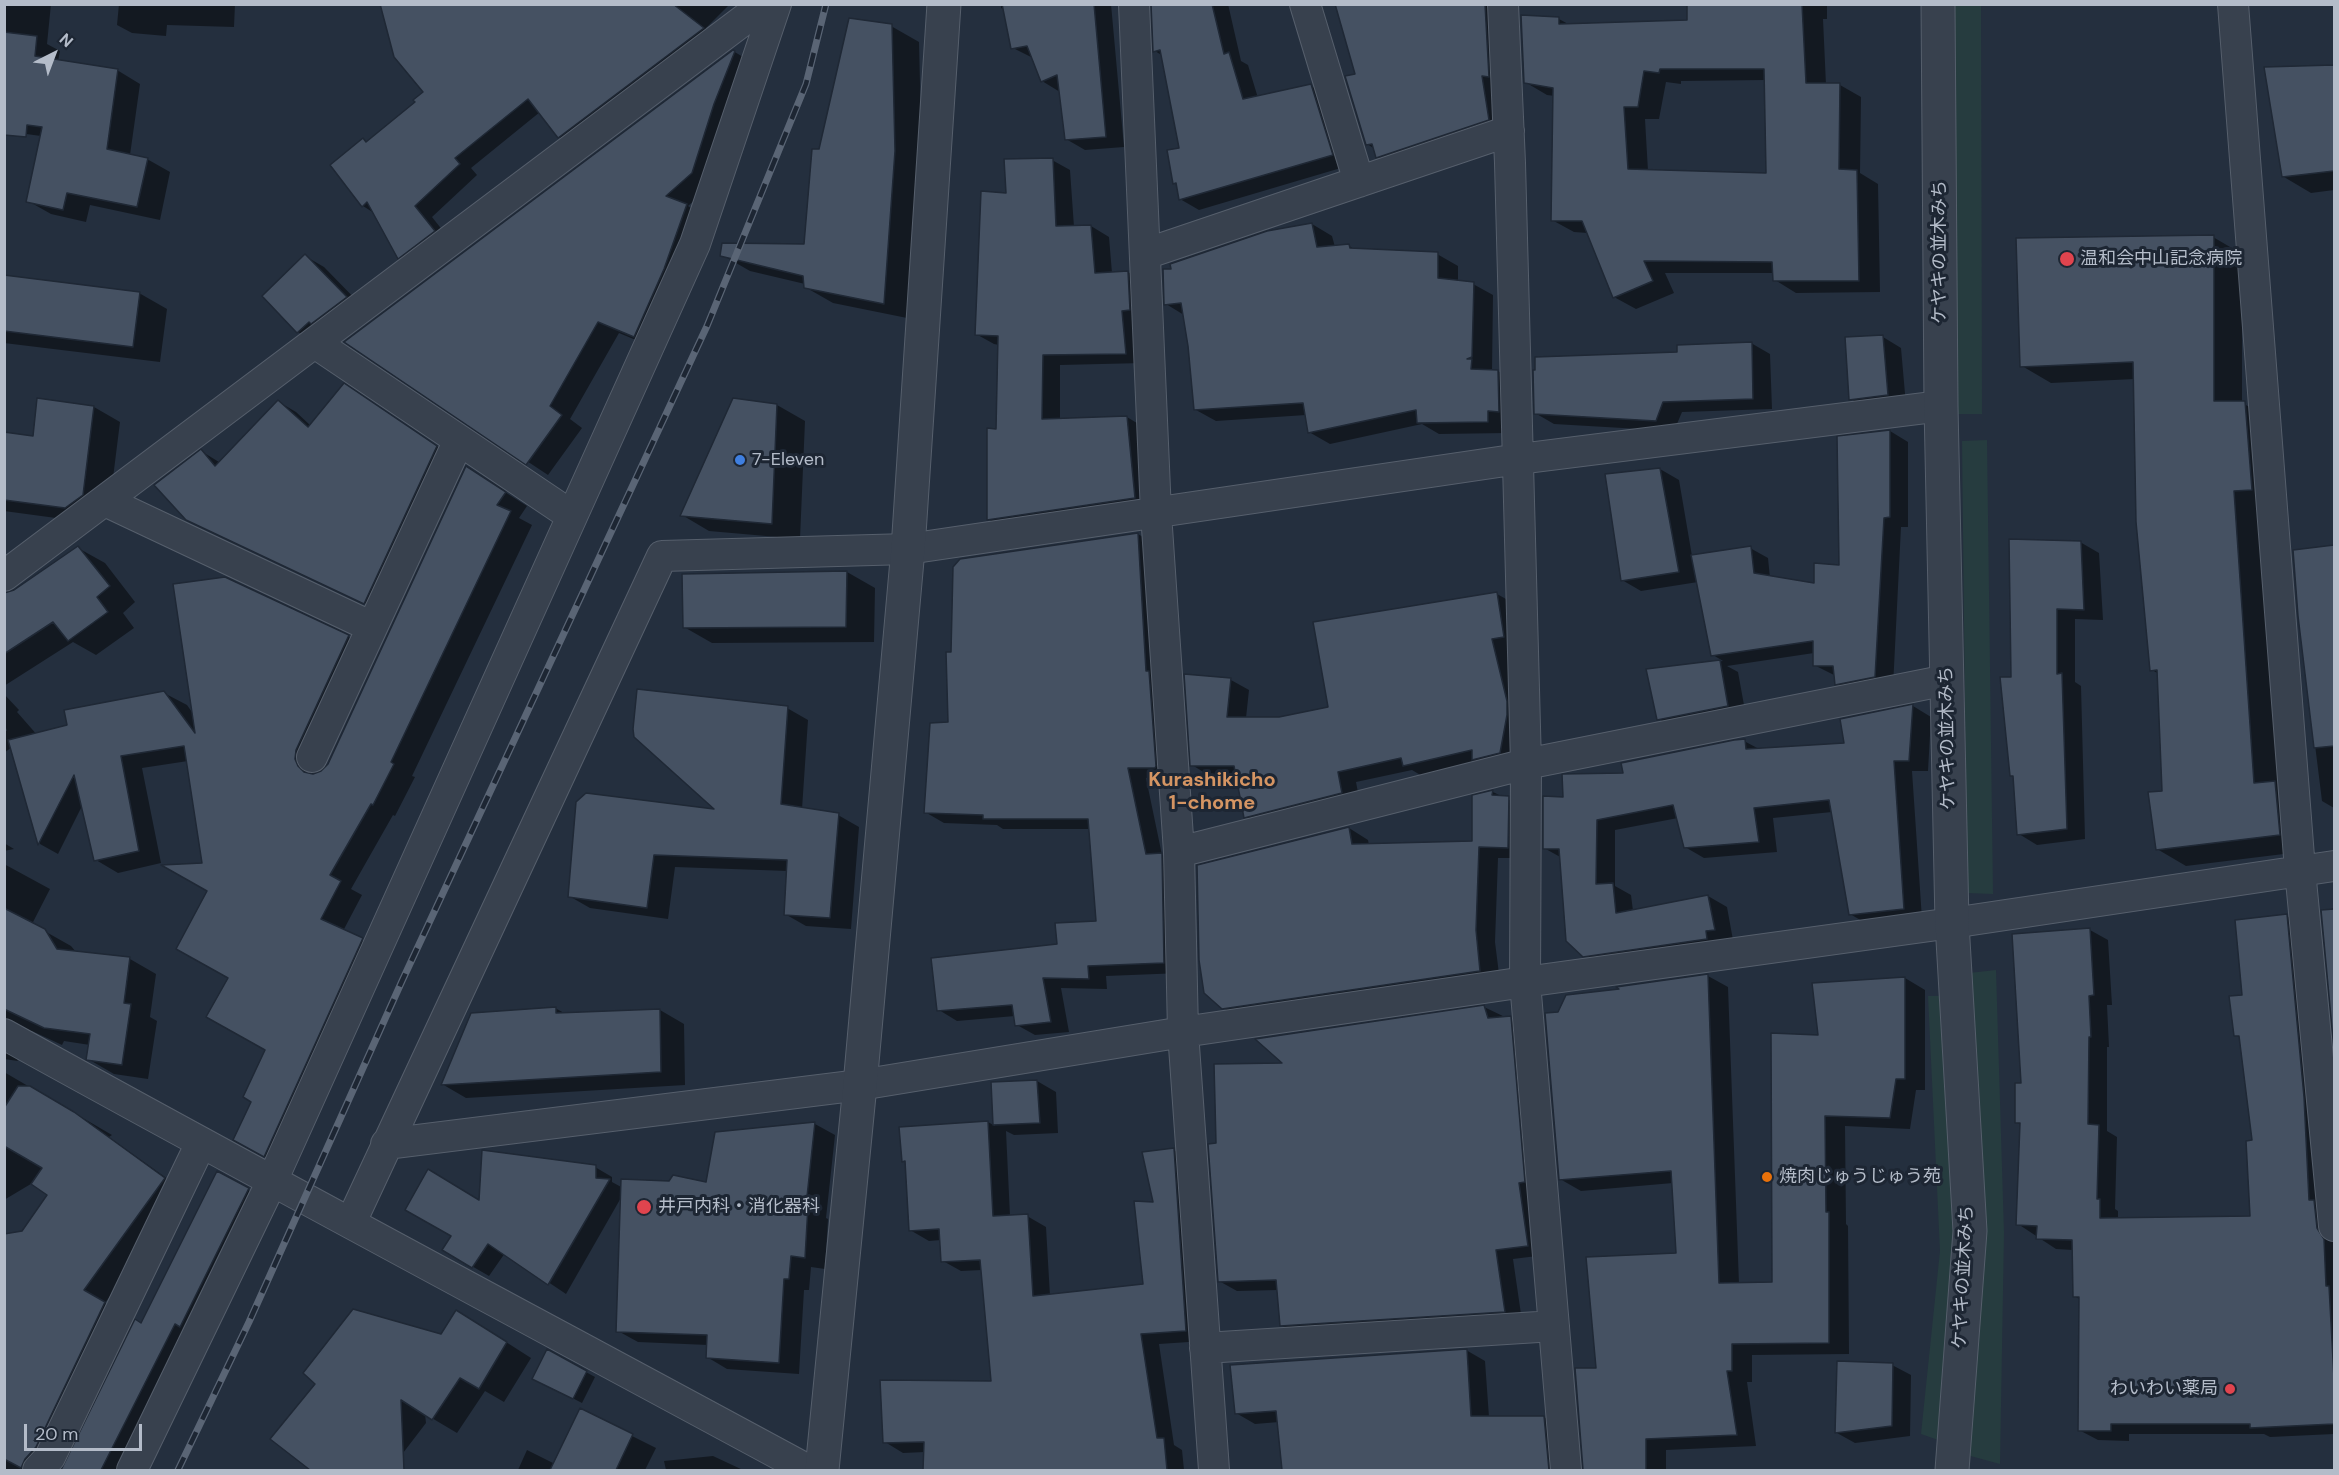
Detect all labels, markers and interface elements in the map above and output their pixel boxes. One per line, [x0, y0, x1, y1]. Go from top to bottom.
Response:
north arrow [24, 24, 84, 84]
text: N [55, 29, 78, 52]
street label: ケヤキの並木みち [1929, 180, 1951, 324]
place label: 温和会中山記念病院 [2080, 248, 2242, 270]
marker: 温和会中山記念病院 [2058, 250, 2076, 268]
place label: 7-Eleven [752, 449, 824, 471]
marker: 7-Eleven [733, 453, 747, 467]
street label: ケヤキの並木みち [1936, 666, 1960, 810]
district label: Kurashikicho 1-chome [1148, 769, 1276, 816]
place label: 焼肉じゅうじゅう苑 [1779, 1166, 1941, 1188]
marker: 焼肉じゅうじゅう苑 [1760, 1170, 1774, 1184]
place label: 井戸内科・消化器科 [658, 1196, 820, 1218]
marker: 井戸内科・消化器科 [635, 1198, 653, 1216]
street label: ケヤキの並木みち [1949, 1205, 1979, 1349]
place label: わいわい薬局 [2110, 1378, 2218, 1400]
marker: わいわい薬局 [2223, 1382, 2237, 1396]
scale bar [27, 1412, 146, 1450]
text: 20 m [35, 1422, 78, 1446]

